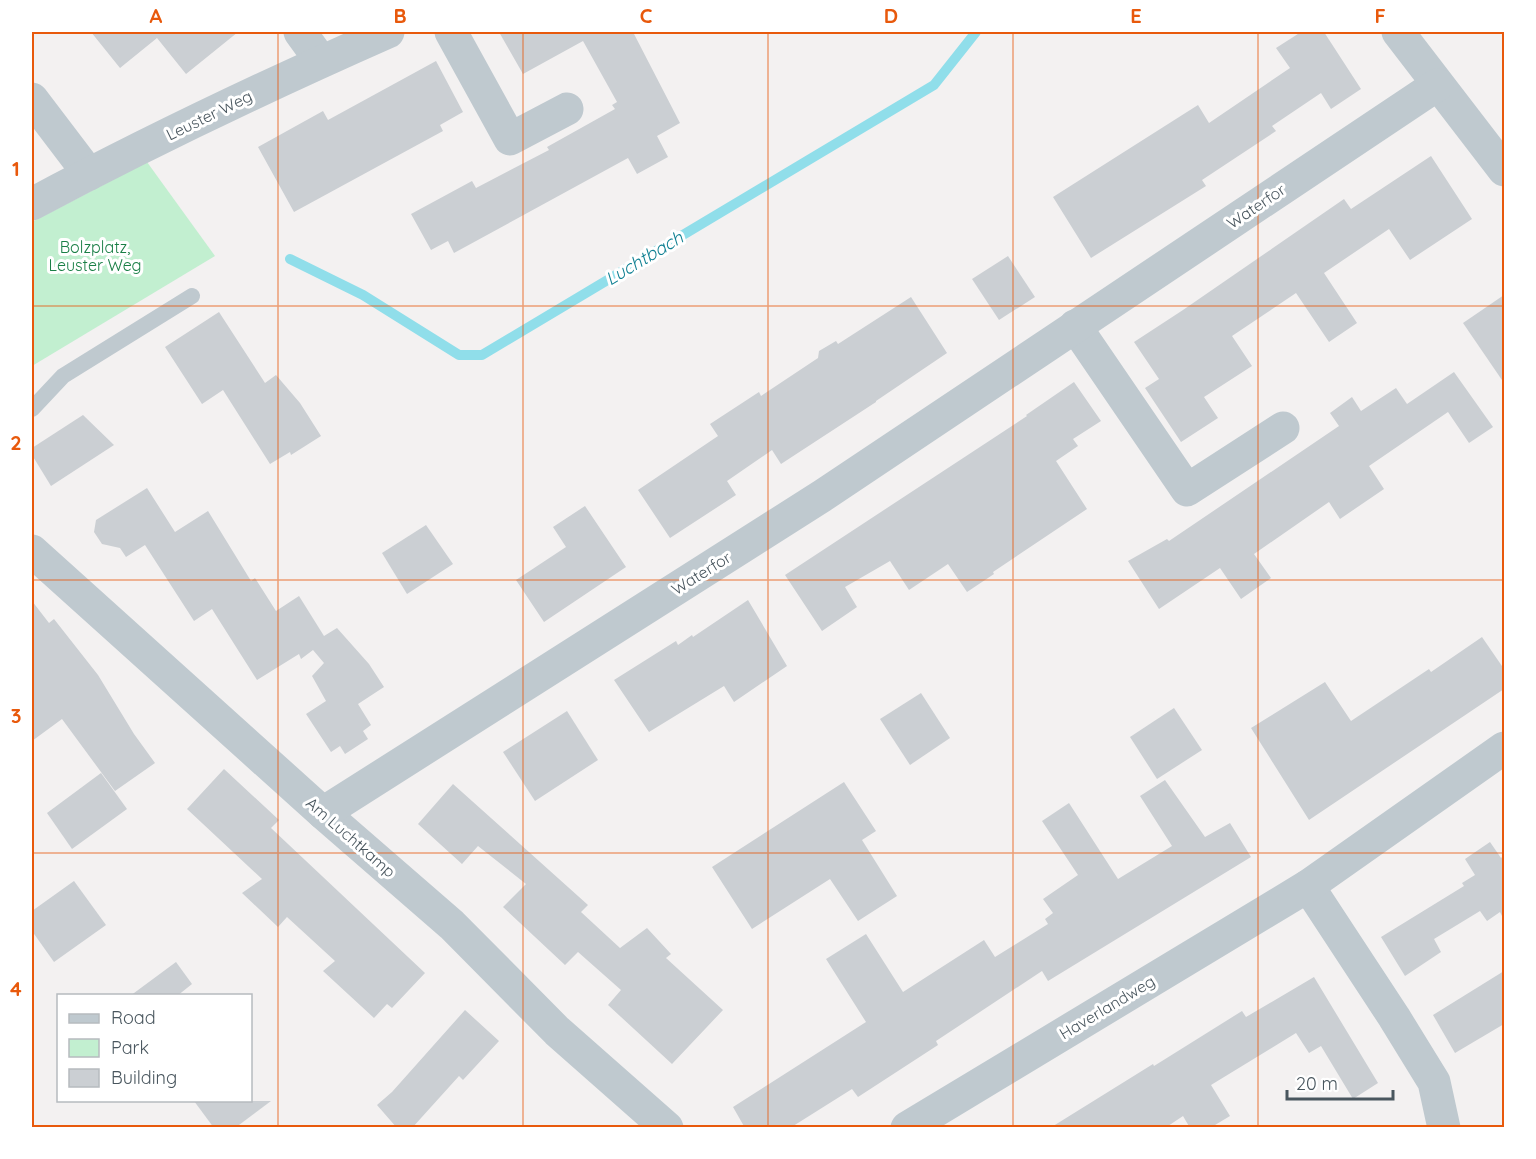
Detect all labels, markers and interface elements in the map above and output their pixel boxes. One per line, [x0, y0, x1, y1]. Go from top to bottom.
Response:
text: A [150, 3, 163, 28]
text: B [393, 3, 407, 28]
text: C [640, 3, 653, 28]
text: D [884, 3, 898, 28]
text: E [1130, 3, 1142, 28]
text: F [1374, 3, 1386, 28]
street label: Leuster Weg [163, 86, 255, 144]
text: 1 [12, 156, 20, 181]
street label: Waterfor [1223, 179, 1289, 233]
water label: Luchtbach [601, 225, 688, 290]
park label: Bolzplatz, Leuster Weg [48, 237, 142, 275]
text: 2 [10, 430, 22, 455]
street label: Waterfor [667, 547, 735, 599]
text: 3 [11, 703, 21, 728]
street label: Am Luchtkamp [302, 793, 400, 881]
street label: Haverlandweg [1056, 971, 1158, 1043]
text: 4 [10, 976, 22, 1001]
legend [57, 994, 252, 1102]
text: Road [111, 1006, 156, 1029]
text: Park [111, 1036, 149, 1059]
scale bar [1287, 1063, 1394, 1101]
text: Building [111, 1066, 177, 1089]
text: 20 m [1296, 1072, 1338, 1095]

